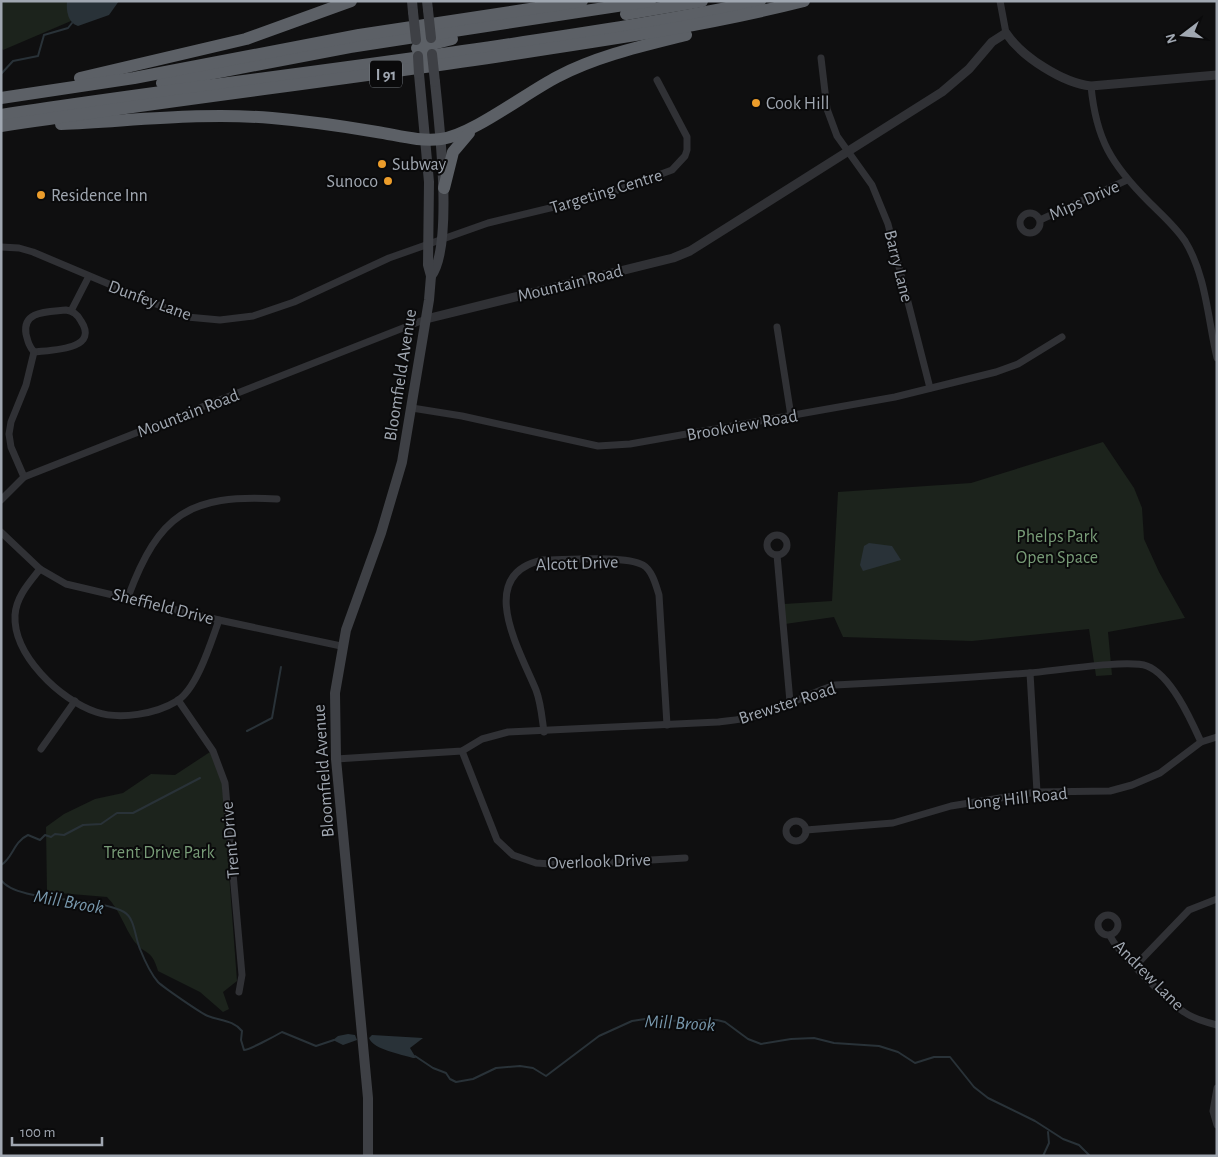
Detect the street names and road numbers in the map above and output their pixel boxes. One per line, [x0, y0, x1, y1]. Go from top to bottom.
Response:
road number: I 91 [370, 61, 402, 88]
street label: Targeting Centre [548, 166, 664, 218]
street label: Mips Drive [1047, 177, 1122, 224]
street label: Barry Lane [880, 228, 916, 304]
street label: Mountain Road [516, 262, 625, 306]
street label: Dunfey Lane [106, 278, 194, 324]
street label: Bloomfield Avenue [382, 308, 420, 442]
street label: Mountain Road [135, 386, 242, 442]
street label: Brookview Road [685, 407, 799, 445]
street label: Alcott Drive [535, 554, 619, 574]
street label: Sheffield Drive [110, 586, 215, 628]
street label: Brewster Road [737, 680, 838, 728]
street label: Bloomfield Avenue [310, 704, 338, 838]
street label: Long Hill Road [966, 785, 1068, 813]
street label: Trent Drive [219, 801, 243, 879]
street label: Overlook Drive [547, 851, 651, 873]
street label: Andrew Lane [1110, 937, 1187, 1014]

